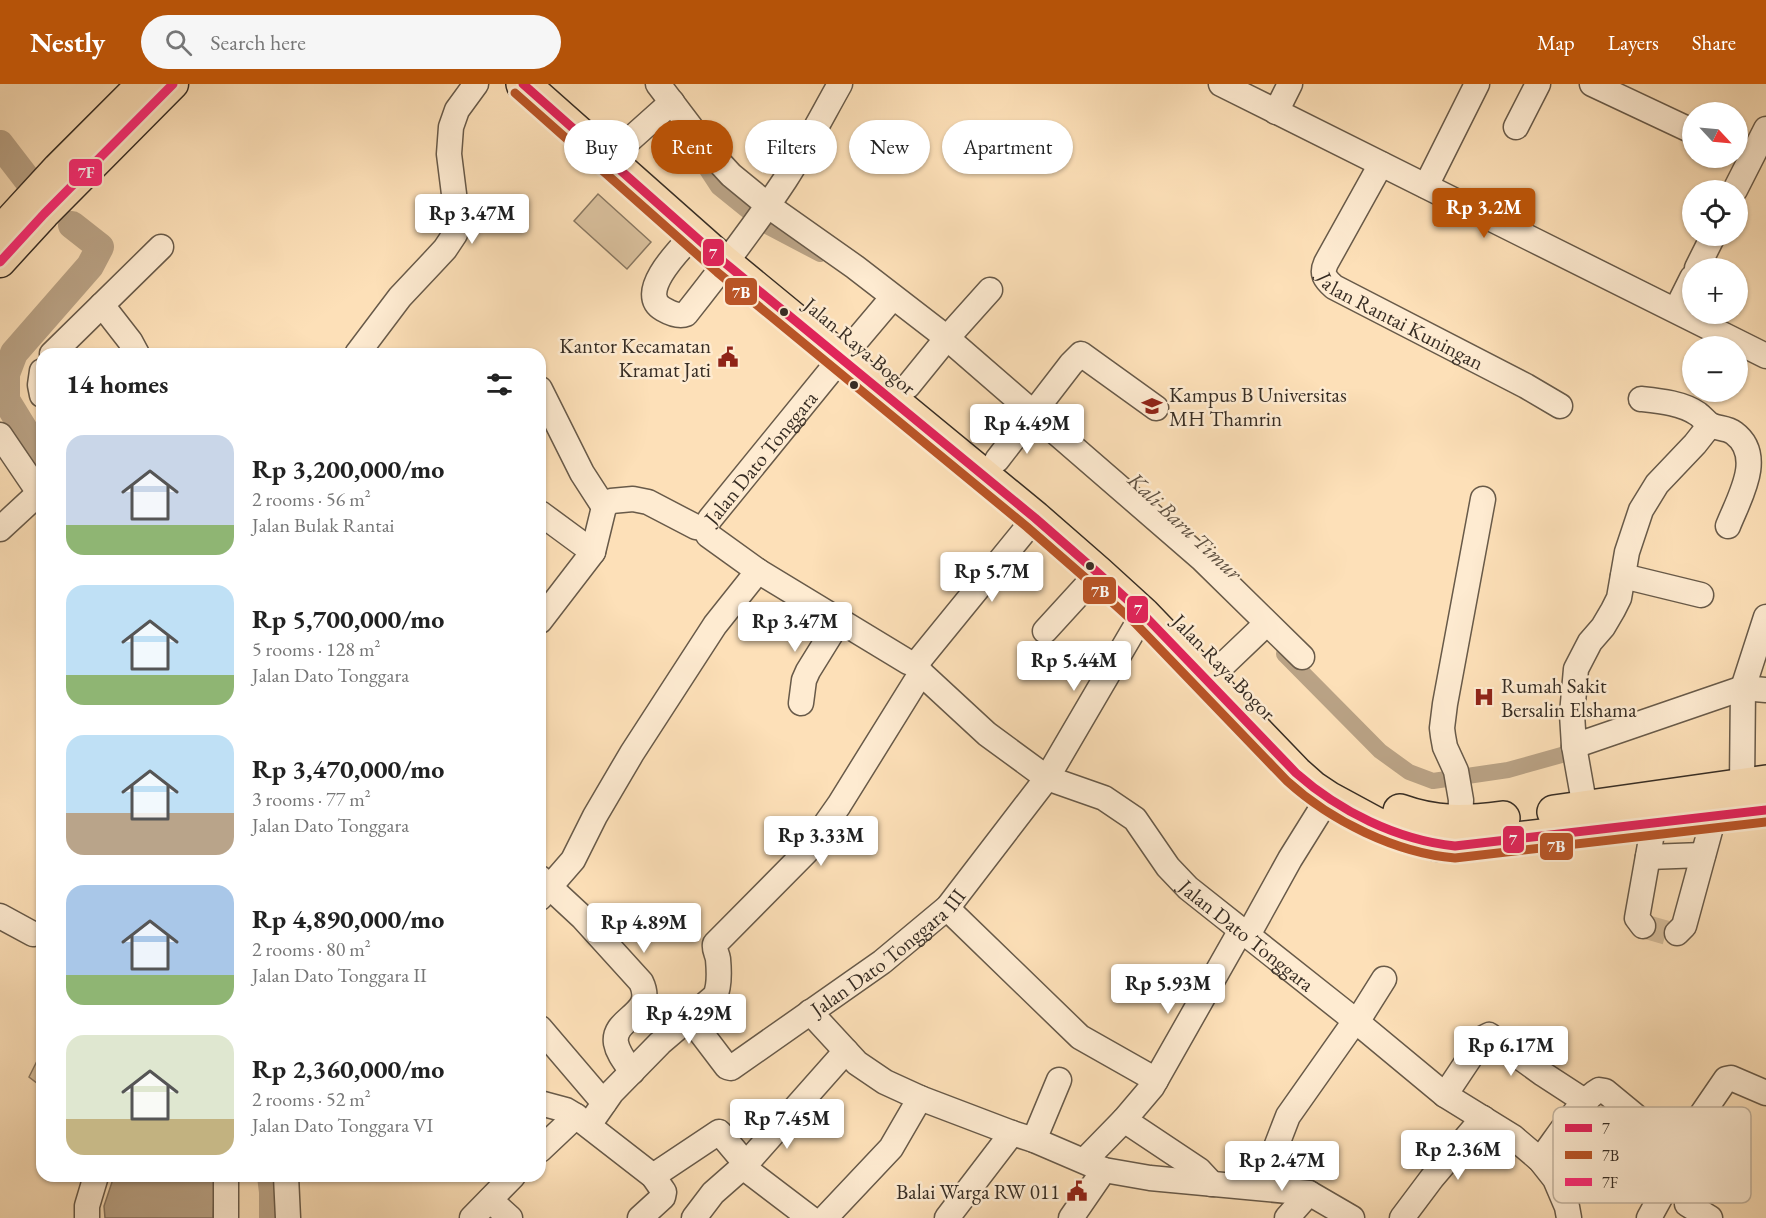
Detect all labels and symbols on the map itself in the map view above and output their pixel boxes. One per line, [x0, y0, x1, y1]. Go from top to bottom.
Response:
north arrow [1682, 102, 1748, 168]
line badge: 7F [68, 158, 103, 187]
text: 7F [77, 162, 95, 183]
pin: Rp 3.2M [1429, 188, 1539, 239]
pin: Rp 3.47M [410, 194, 534, 245]
line badge: 7 [702, 238, 725, 267]
text: 7 [709, 243, 718, 264]
street label: Jalan Rantai Kuningan [1310, 266, 1489, 376]
line badge: 7B [724, 277, 758, 306]
text: 7B [732, 282, 750, 303]
street label: Jalan Raya Bogor [797, 290, 922, 401]
unlabelled marker [778, 306, 790, 318]
place label: Kantor Kecamatan Kramat Jati [559, 332, 711, 383]
public building icon: Kantor Kecamatan Kramat Jati [716, 345, 740, 369]
unlabelled marker [848, 379, 860, 391]
place label: Kampus B Universitas MH Thamrin [1169, 381, 1347, 432]
street label: Jalan Dato Tonggara [696, 384, 823, 531]
school or university icon: Kampus B Universitas MH Thamrin [1140, 394, 1164, 418]
pin: Rp 4.49M [965, 404, 1089, 455]
water label: Kali Baru Timur [1121, 465, 1250, 588]
pin: Rp 5.7M [937, 552, 1047, 603]
unlabelled marker [1084, 560, 1096, 572]
line badge: 7B [1082, 576, 1117, 605]
text: 7B [1091, 581, 1109, 602]
line badge: 7 [1126, 595, 1149, 624]
text: 7 [1134, 599, 1143, 620]
pin: Rp 3.47M [733, 602, 857, 653]
street label: Jalan Raya Bogor [1165, 607, 1282, 726]
pin: Rp 5.44M [1012, 641, 1136, 692]
place label: Rumah Sakit Bersalin Elshama [1501, 672, 1637, 723]
hospital icon: Rumah Sakit Bersalin Elshama [1472, 685, 1496, 709]
pin: Rp 3.33M [759, 816, 883, 867]
line badge: 7 [1502, 825, 1525, 854]
text: 7 [1509, 829, 1518, 850]
line badge: 7B [1539, 832, 1574, 861]
text: 7B [1547, 836, 1565, 857]
street label: Jalan Dato Tonggara [1172, 872, 1321, 997]
street label: Jalan Dato Tonggara III [803, 883, 971, 1023]
pin: Rp 4.89M [582, 903, 706, 954]
pin: Rp 5.93M [1106, 964, 1230, 1015]
pin: Rp 4.29M [627, 994, 751, 1045]
pin: Rp 6.17M [1449, 1026, 1573, 1077]
pin: Rp 7.45M [725, 1099, 849, 1150]
legend [1553, 1107, 1751, 1203]
text: 7 [1602, 1118, 1610, 1139]
pin: Rp 2.36M [1396, 1130, 1520, 1181]
pin: Rp 2.47M [1220, 1141, 1344, 1192]
text: 7B [1602, 1145, 1619, 1166]
text: 7F [1602, 1172, 1618, 1193]
place label: Balai Warga RW 011 [896, 1178, 1060, 1205]
public building icon: Balai Warga RW 011 [1065, 1179, 1089, 1203]

